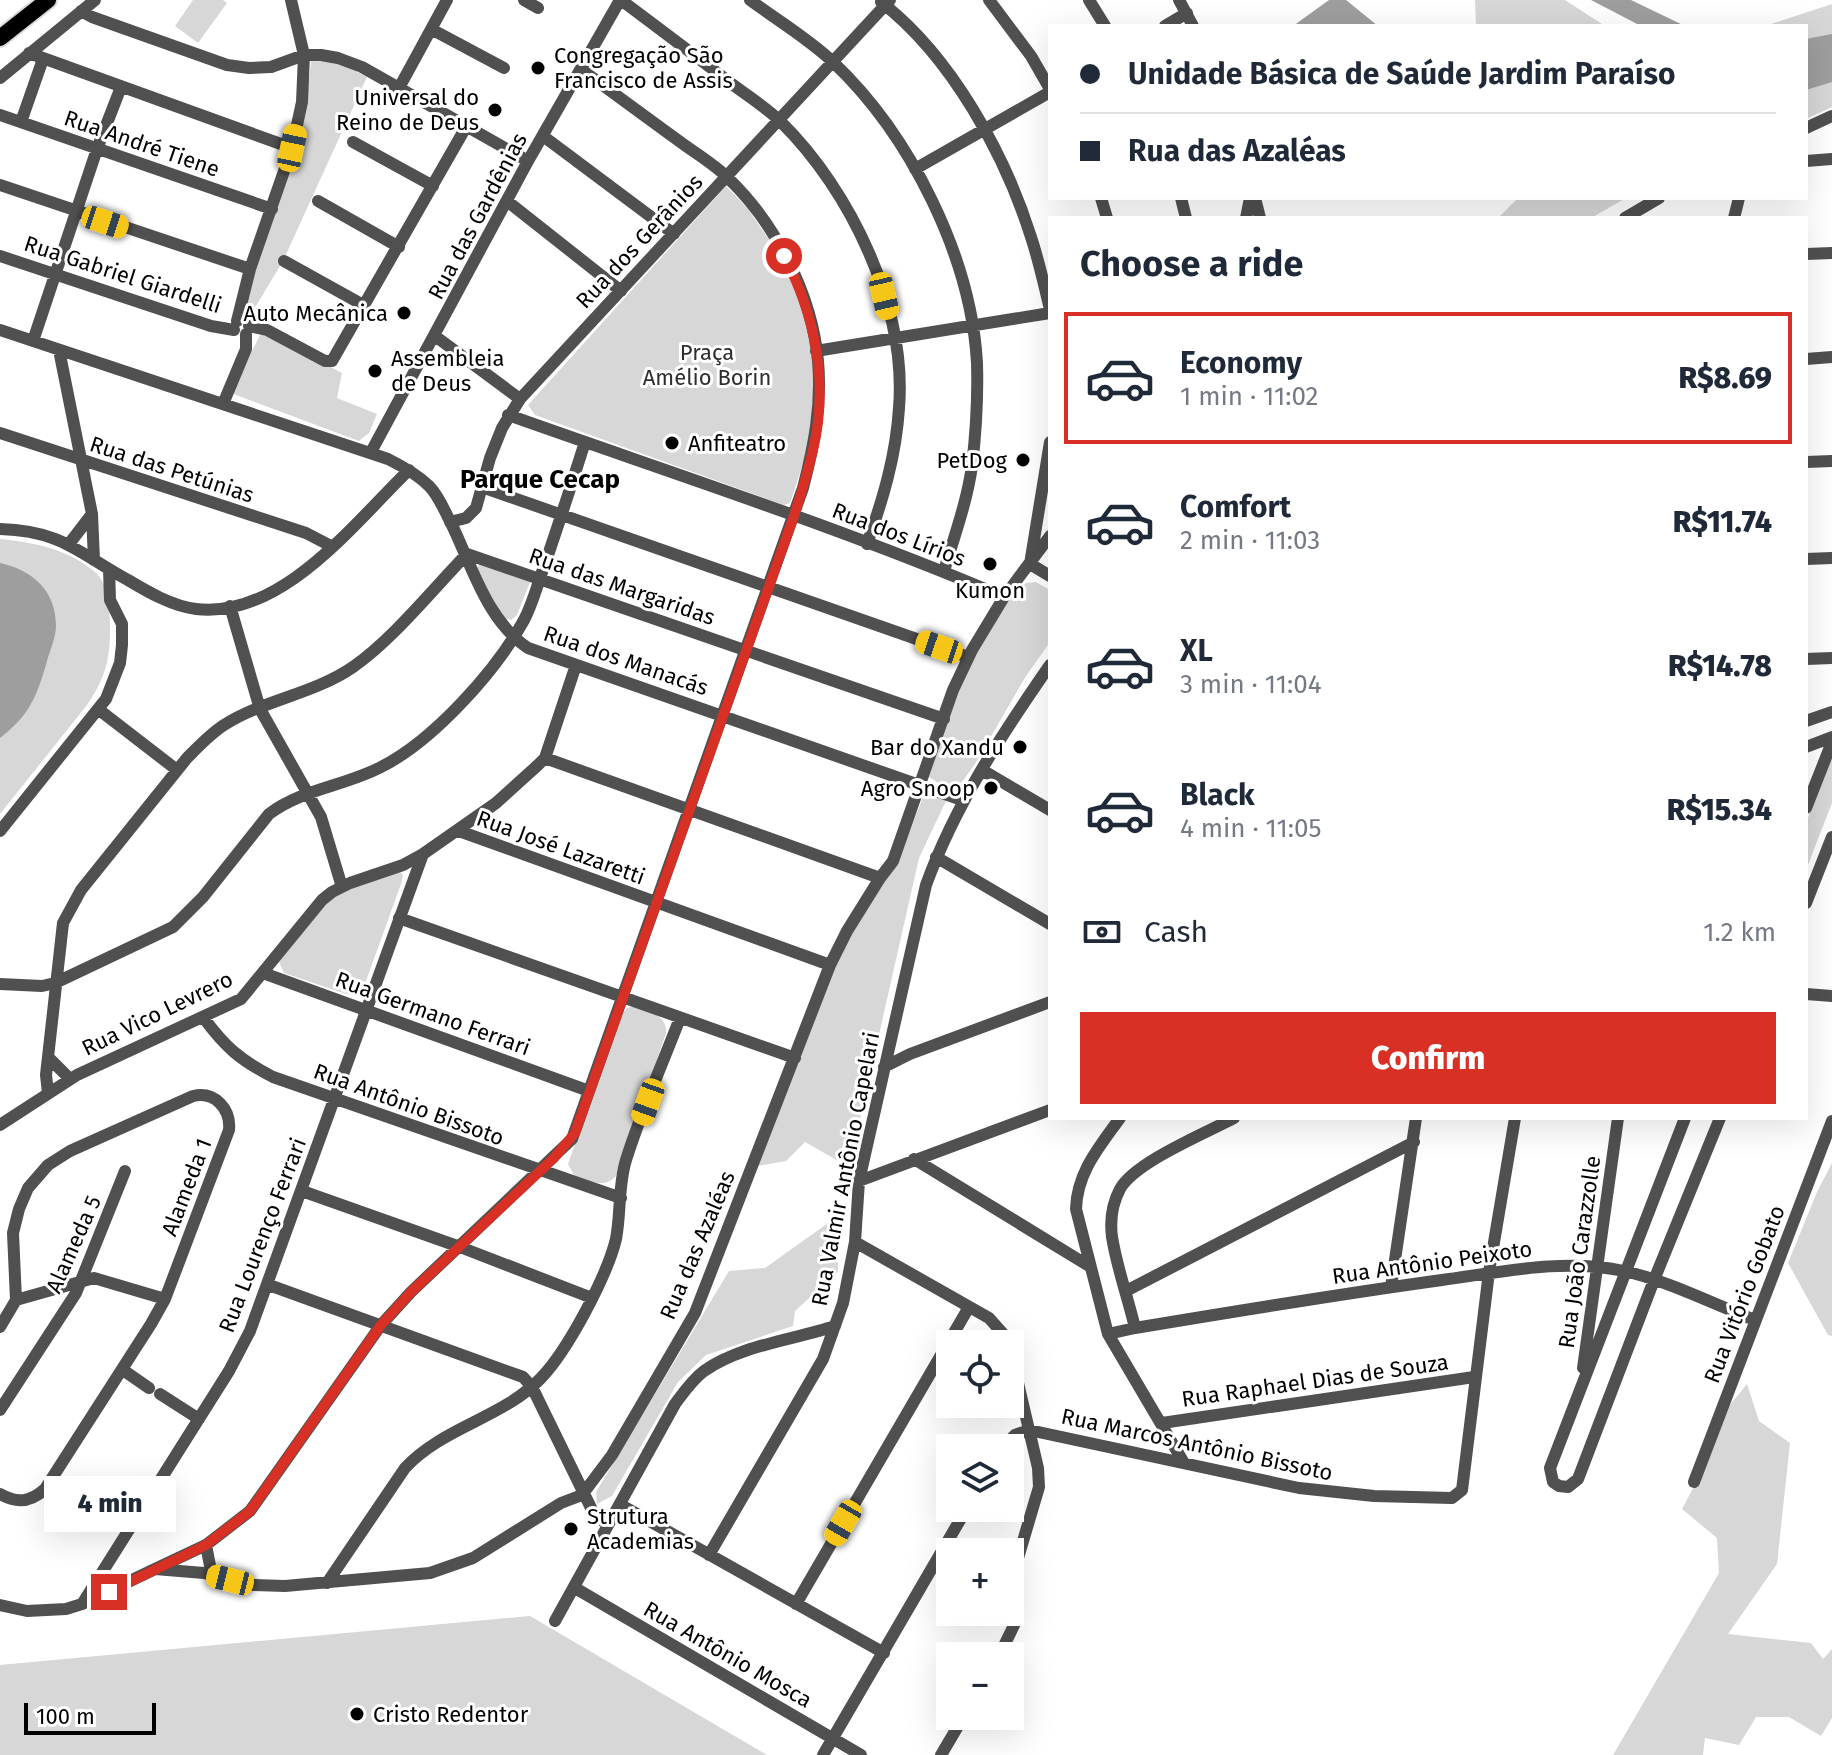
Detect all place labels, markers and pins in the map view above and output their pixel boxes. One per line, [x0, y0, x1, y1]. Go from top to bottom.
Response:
place label: Congregação São Francisco de Assis [554, 42, 733, 94]
marker: Congregação São Francisco de Assis [529, 59, 547, 77]
place label: Universal do Reino de Deus [336, 84, 479, 136]
marker: Universal do Reino de Deus [486, 101, 504, 119]
place label: Auto Mecânica [244, 300, 388, 327]
marker: Auto Mecânica [395, 304, 413, 322]
place label: Assembleia de Deus [391, 345, 504, 397]
marker: Assembleia de Deus [366, 362, 384, 380]
place label: Anfiteatro [688, 430, 786, 457]
marker: Anfiteatro [663, 434, 681, 452]
place label: PetDog [936, 447, 1008, 474]
marker: PetDog [1014, 451, 1032, 469]
marker: Kumon [981, 555, 999, 573]
place label: Kumon [955, 577, 1025, 604]
place label: Bar do Xandu [870, 734, 1004, 761]
marker: Bar do Xandu [1011, 738, 1029, 756]
place label: Agro Snoop [861, 775, 975, 802]
marker: Agro Snoop [982, 779, 1000, 797]
place label: Strutura Academias [587, 1503, 694, 1555]
marker: Strutura Academias [562, 1520, 580, 1538]
place label: Cristo Redentor [373, 1701, 529, 1728]
marker: Cristo Redentor [348, 1705, 366, 1723]

